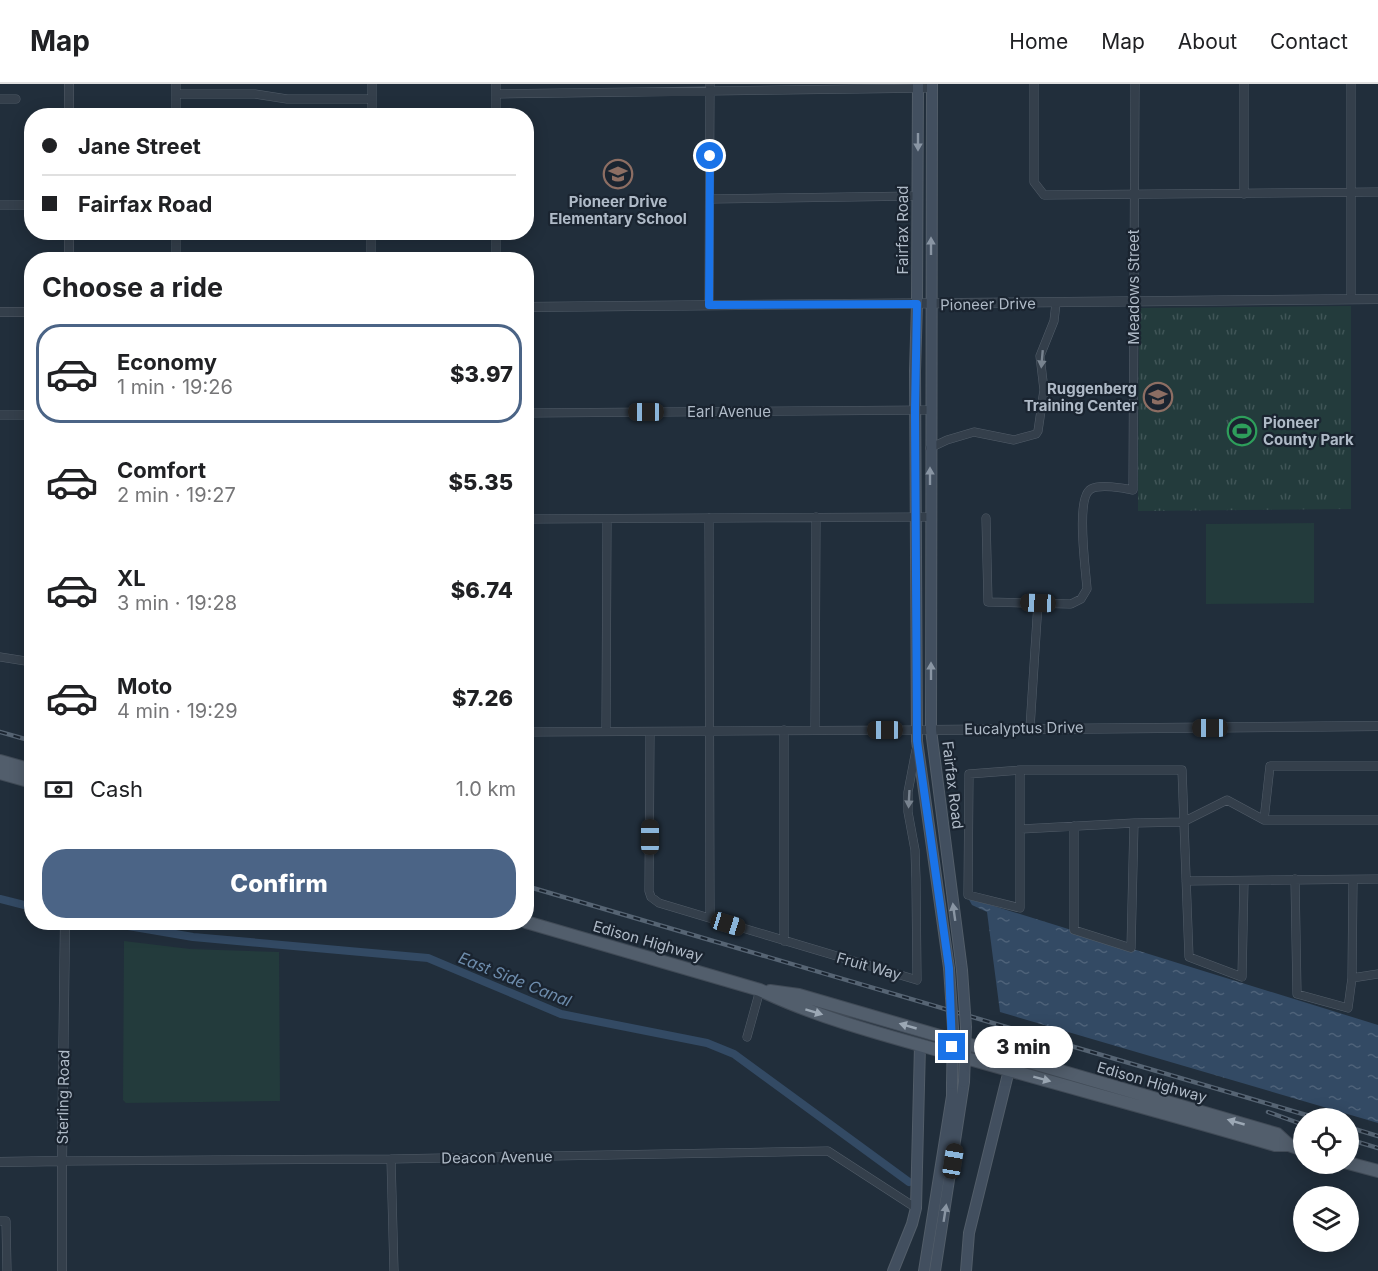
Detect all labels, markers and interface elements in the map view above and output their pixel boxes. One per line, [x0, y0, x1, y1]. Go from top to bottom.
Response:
text: Map [30, 24, 90, 58]
text: Home [1009, 29, 1068, 54]
text: Map [1101, 29, 1145, 54]
text: About [1178, 29, 1237, 54]
text: Contact [1270, 29, 1348, 54]
text: Jane Street [78, 133, 201, 159]
one-way arrow [913, 133, 923, 152]
route start [696, 142, 723, 169]
school or university icon: Pioneer Drive Elementary School [602, 158, 634, 190]
street label: Fairfax Road [893, 186, 912, 274]
text: Fairfax Road [78, 191, 212, 217]
place label: Pioneer Drive Elementary School [549, 192, 687, 228]
street label: Meadows Street [1124, 229, 1143, 345]
one-way arrow [926, 236, 936, 255]
text: Choose a ride [42, 271, 223, 304]
street label: Pioneer Drive [940, 294, 1036, 314]
icon: car [45, 347, 99, 401]
text: Economy [117, 349, 217, 375]
one-way arrow [1037, 350, 1047, 369]
text: $3.97 [450, 361, 513, 387]
text: 1 min · 19:26 [117, 375, 233, 399]
place label: Ruggenberg Training Center [1024, 379, 1137, 415]
school or university icon: Ruggenberg Training Center [1142, 381, 1174, 413]
street label: Earl Avenue [687, 402, 771, 421]
car [628, 403, 664, 421]
place label: Pioneer County Park [1263, 413, 1354, 449]
sports icon: Pioneer County Park [1226, 415, 1258, 447]
icon: car [45, 455, 99, 509]
text: Comfort [117, 457, 206, 483]
one-way arrow [925, 467, 935, 486]
text: $5.35 [449, 469, 513, 495]
text: 2 min · 19:27 [117, 483, 236, 507]
icon: car [45, 563, 99, 617]
text: XL [117, 565, 146, 591]
text: $6.74 [451, 577, 513, 603]
text: 3 min · 19:28 [117, 591, 237, 615]
car [1020, 593, 1056, 613]
one-way arrow [926, 662, 936, 681]
icon: car [45, 671, 99, 725]
text: Moto [117, 673, 172, 699]
text: $7.26 [452, 685, 513, 711]
text: 4 min · 19:29 [117, 699, 238, 723]
street label: Eucalyptus Drive [964, 717, 1084, 739]
car [1192, 719, 1228, 737]
car [867, 721, 903, 739]
street label: Fairfax Road [938, 740, 968, 830]
icon: cash [42, 773, 75, 806]
text: Cash [90, 776, 143, 802]
text: 1.0 km [456, 777, 516, 801]
one-way arrow [904, 789, 913, 808]
car [641, 819, 659, 855]
button: Confirm [42, 849, 516, 918]
one-way arrow [950, 903, 959, 922]
car [708, 910, 748, 938]
street label: Edison Highway [591, 916, 706, 966]
water label: East Side Canal [456, 947, 574, 1011]
street label: Fruit Way [834, 948, 904, 984]
one-way arrow [805, 1008, 823, 1017]
one-way arrow [899, 1021, 917, 1030]
callout: 3 min [973, 1026, 1072, 1068]
route end [938, 1033, 965, 1060]
text: 3 min [996, 1035, 1051, 1059]
street label: Sterling Road [53, 1049, 73, 1145]
street label: Edison Highway [1095, 1057, 1210, 1107]
one-way arrow [1033, 1075, 1051, 1084]
map controls [1293, 1108, 1359, 1252]
button: locate [1293, 1108, 1359, 1174]
one-way arrow [1227, 1117, 1245, 1126]
car [941, 1142, 965, 1180]
street label: Deacon Avenue [441, 1147, 553, 1167]
button: layers [1293, 1186, 1359, 1252]
one-way arrow [940, 1204, 949, 1223]

